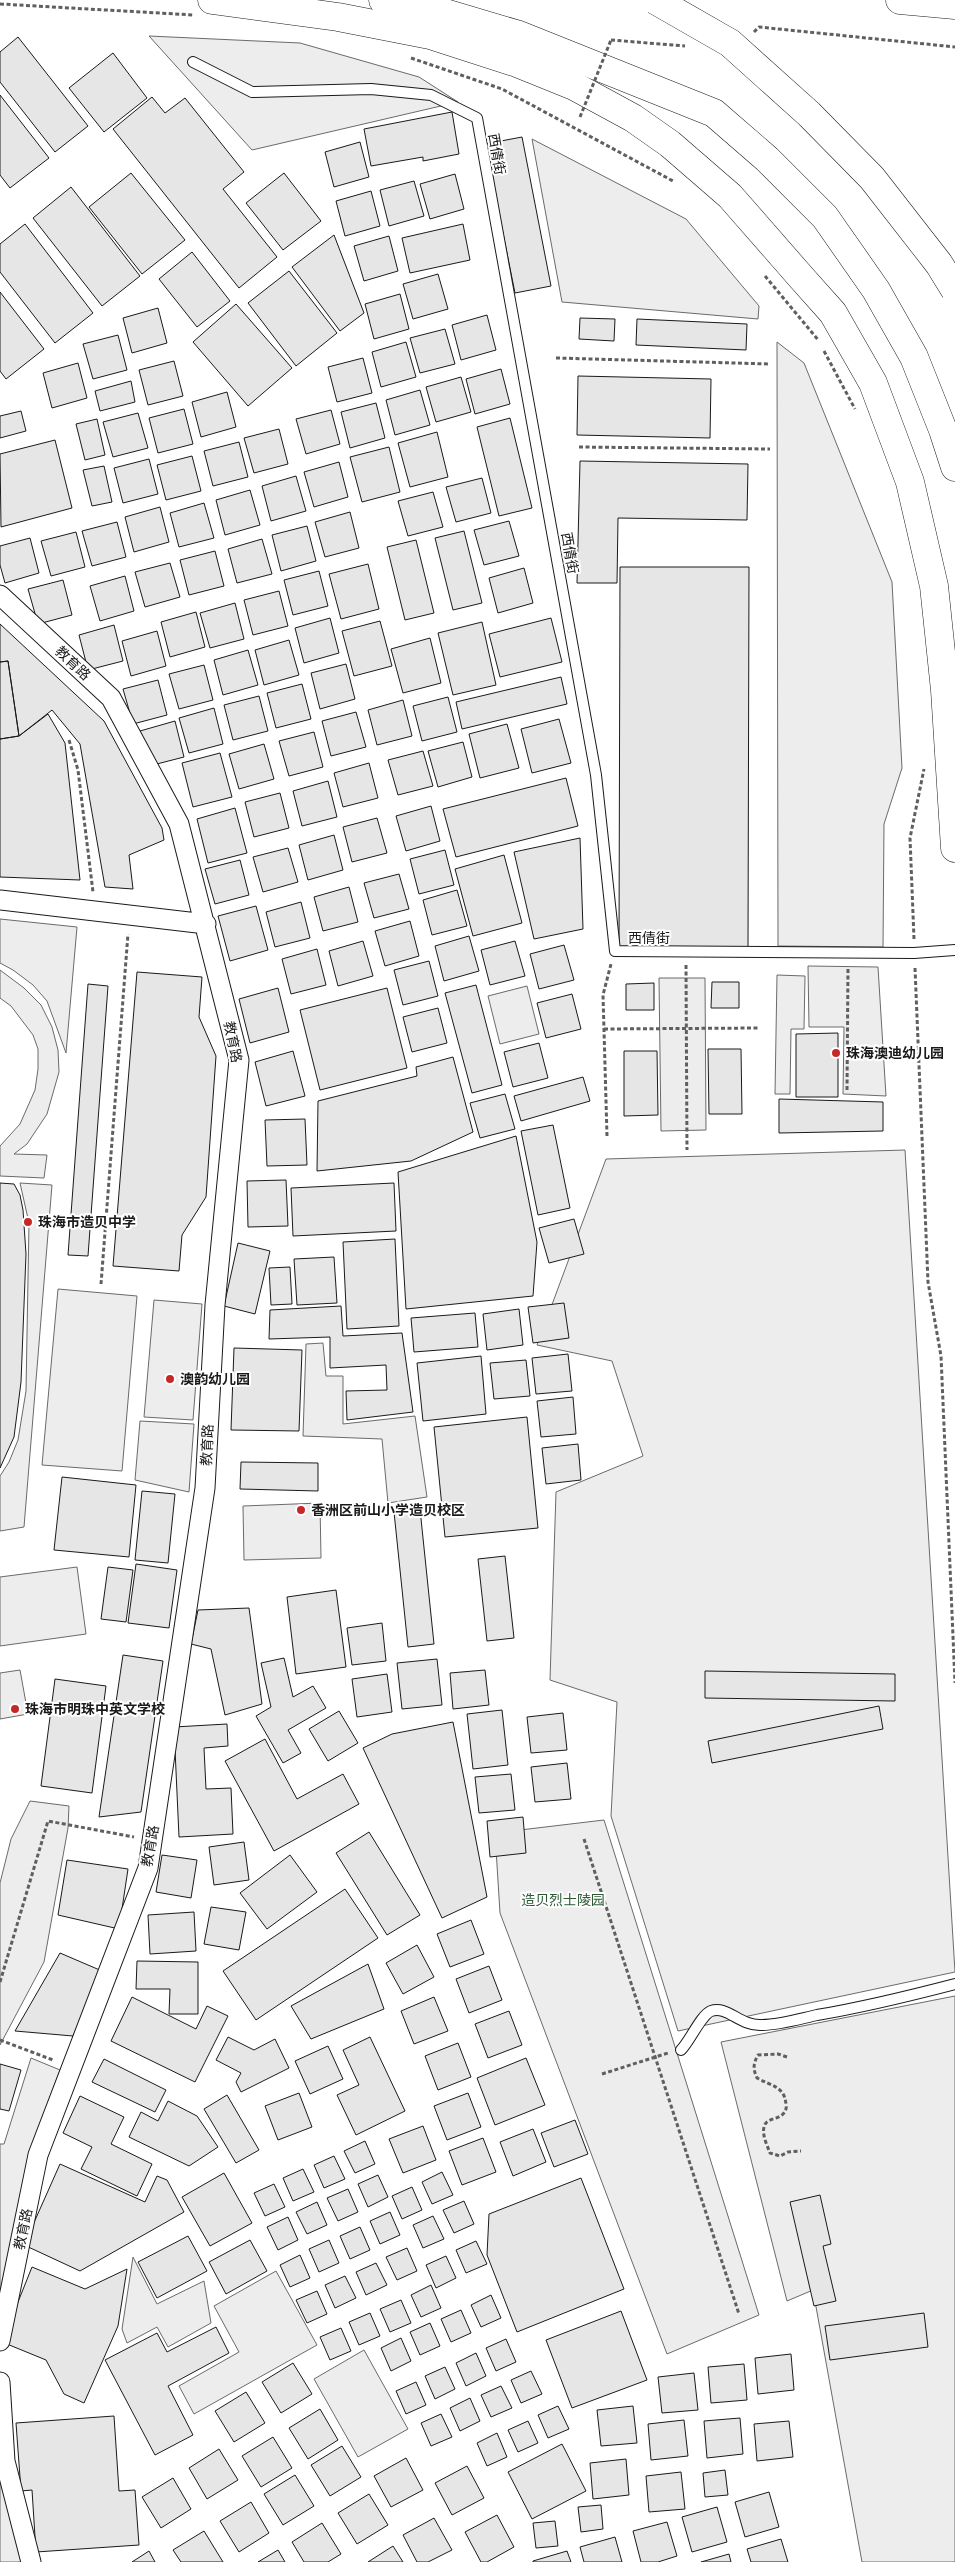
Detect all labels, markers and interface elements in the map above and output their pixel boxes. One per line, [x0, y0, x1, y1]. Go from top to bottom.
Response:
street label: 西倩街 [485, 132, 509, 176]
street label: 西倩街 [558, 531, 582, 575]
street label: 教育路 [52, 643, 94, 683]
street label: 西倩街 [628, 930, 670, 946]
street label: 教育路 [221, 1020, 245, 1064]
place label: 珠海澳迪幼儿园 [846, 1045, 944, 1061]
marker: 珠海澳迪幼儿园 [830, 1047, 842, 1059]
place label: 珠海市造贝中学 [38, 1214, 136, 1230]
marker: 珠海市造贝中学 [22, 1216, 34, 1228]
place label: 澳韵幼儿园 [180, 1371, 250, 1387]
marker: 澳韵幼儿园 [164, 1373, 176, 1385]
street label: 教育路 [198, 1424, 216, 1466]
place label: 香洲区前山小学造贝校区 [311, 1502, 465, 1518]
marker: 香洲区前山小学造贝校区 [295, 1504, 307, 1516]
place label: 珠海市明珠中英文学校 [25, 1701, 165, 1717]
marker: 珠海市明珠中英文学校 [9, 1703, 21, 1715]
street label: 教育路 [138, 1824, 162, 1868]
park label: 造贝烈士陵园 [521, 1892, 605, 1908]
street label: 教育路 [11, 2207, 35, 2251]

